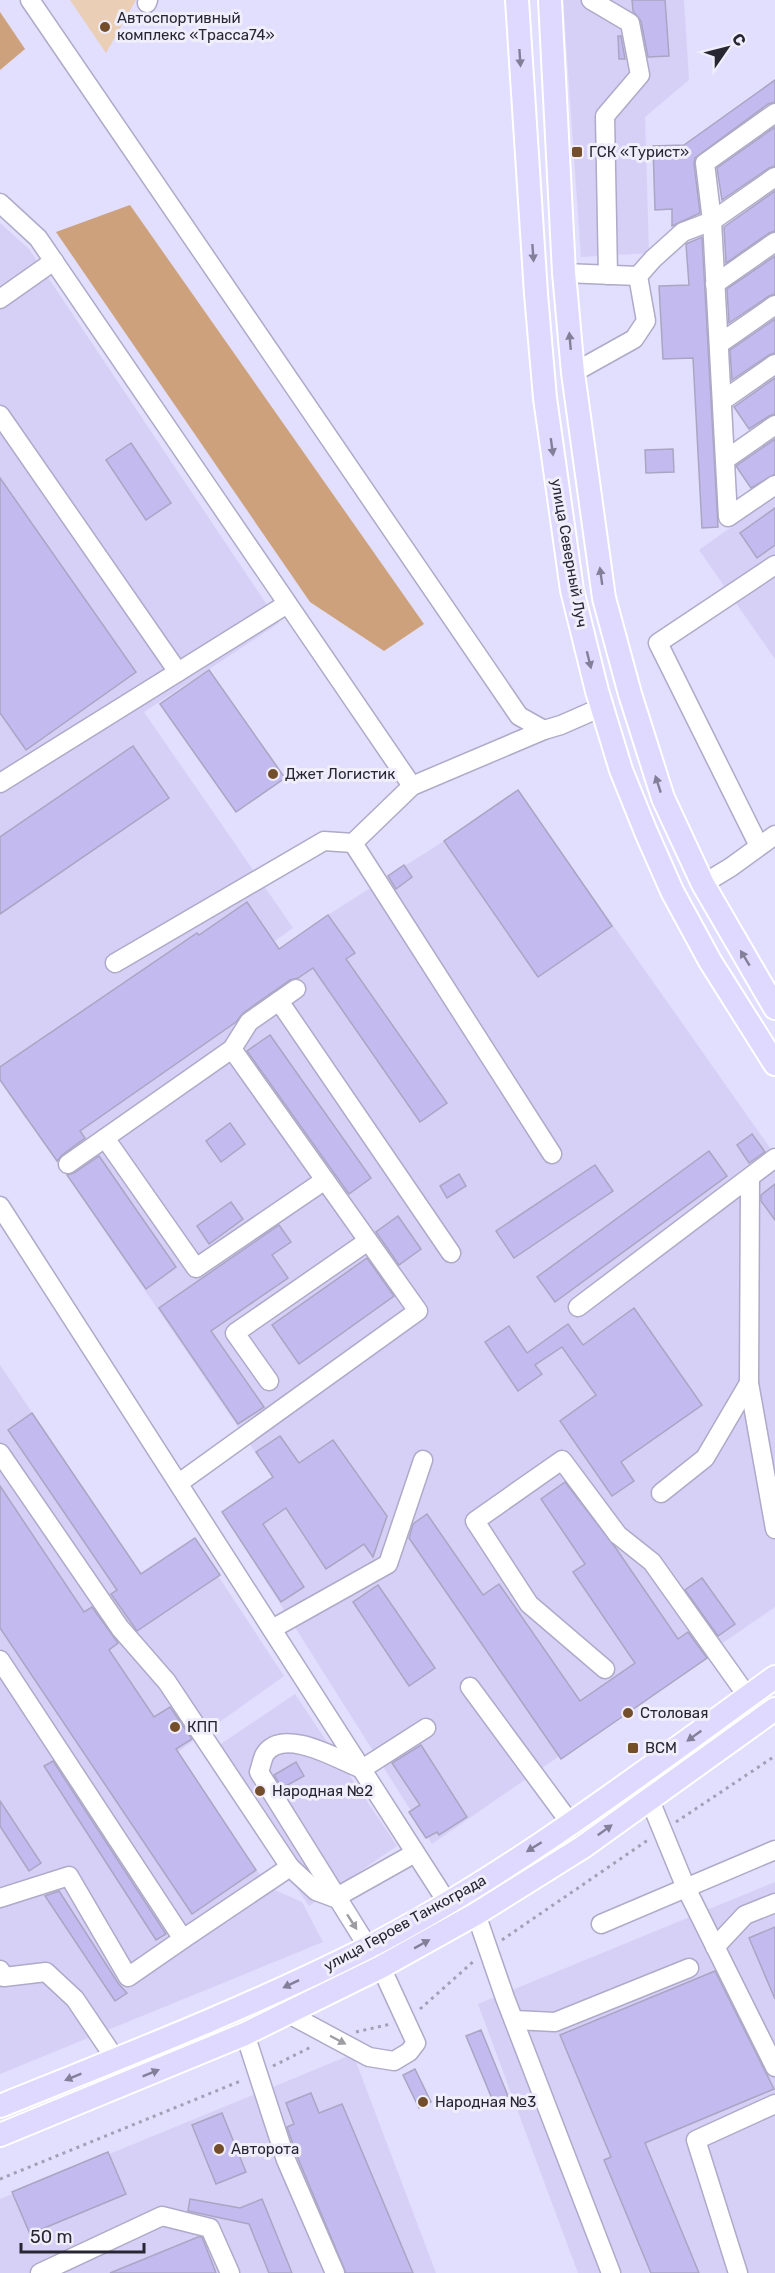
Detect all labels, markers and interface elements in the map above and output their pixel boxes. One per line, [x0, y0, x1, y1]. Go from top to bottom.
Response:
place label: Автоспортивный комплекс «Трасса74» [117, 9, 275, 44]
north arrow [697, 18, 757, 78]
marker: Автоспортивный комплекс «Трасса74» [98, 20, 112, 34]
text: С [728, 30, 750, 50]
one-way arrow [516, 49, 525, 68]
place label: ГСК «Турист» [589, 143, 689, 161]
marker: ГСК «Турист» [570, 145, 584, 159]
one-way arrow [528, 243, 538, 262]
one-way arrow [565, 331, 575, 350]
one-way arrow [547, 438, 556, 457]
street label: улица Северный Луч [547, 477, 591, 629]
one-way arrow [597, 566, 606, 585]
one-way arrow [584, 650, 594, 669]
place label: Джет Логистик [285, 765, 395, 783]
marker: Джет Логистик [266, 767, 280, 781]
one-way arrow [653, 775, 663, 793]
one-way arrow [739, 950, 750, 966]
place label: Столовая [640, 1704, 708, 1722]
marker: Столовая [621, 1706, 635, 1720]
place label: КПП [187, 1718, 218, 1736]
marker: КПП [168, 1720, 182, 1734]
one-way arrow [686, 1729, 701, 1741]
place label: ВСМ [645, 1739, 677, 1757]
marker: ВСМ [626, 1741, 640, 1755]
place label: Народная №2 [272, 1782, 373, 1800]
marker: Народная №2 [253, 1784, 267, 1798]
one-way arrow [598, 1825, 613, 1837]
one-way arrow [526, 1842, 542, 1853]
street label: улица Героев Танкограда [321, 1871, 489, 1975]
one-way arrow [346, 1914, 357, 1931]
one-way arrow [414, 1939, 431, 1949]
one-way arrow [283, 1980, 300, 1989]
one-way arrow [330, 2036, 347, 2045]
one-way arrow [142, 2068, 160, 2077]
one-way arrow [64, 2073, 82, 2082]
place label: Народная №3 [435, 2093, 536, 2111]
marker: Народная №3 [416, 2095, 430, 2109]
place label: Авторота [231, 2140, 299, 2158]
marker: Авторота [212, 2142, 226, 2156]
scale bar [21, 2216, 144, 2254]
text: 50 m [30, 2226, 73, 2248]

